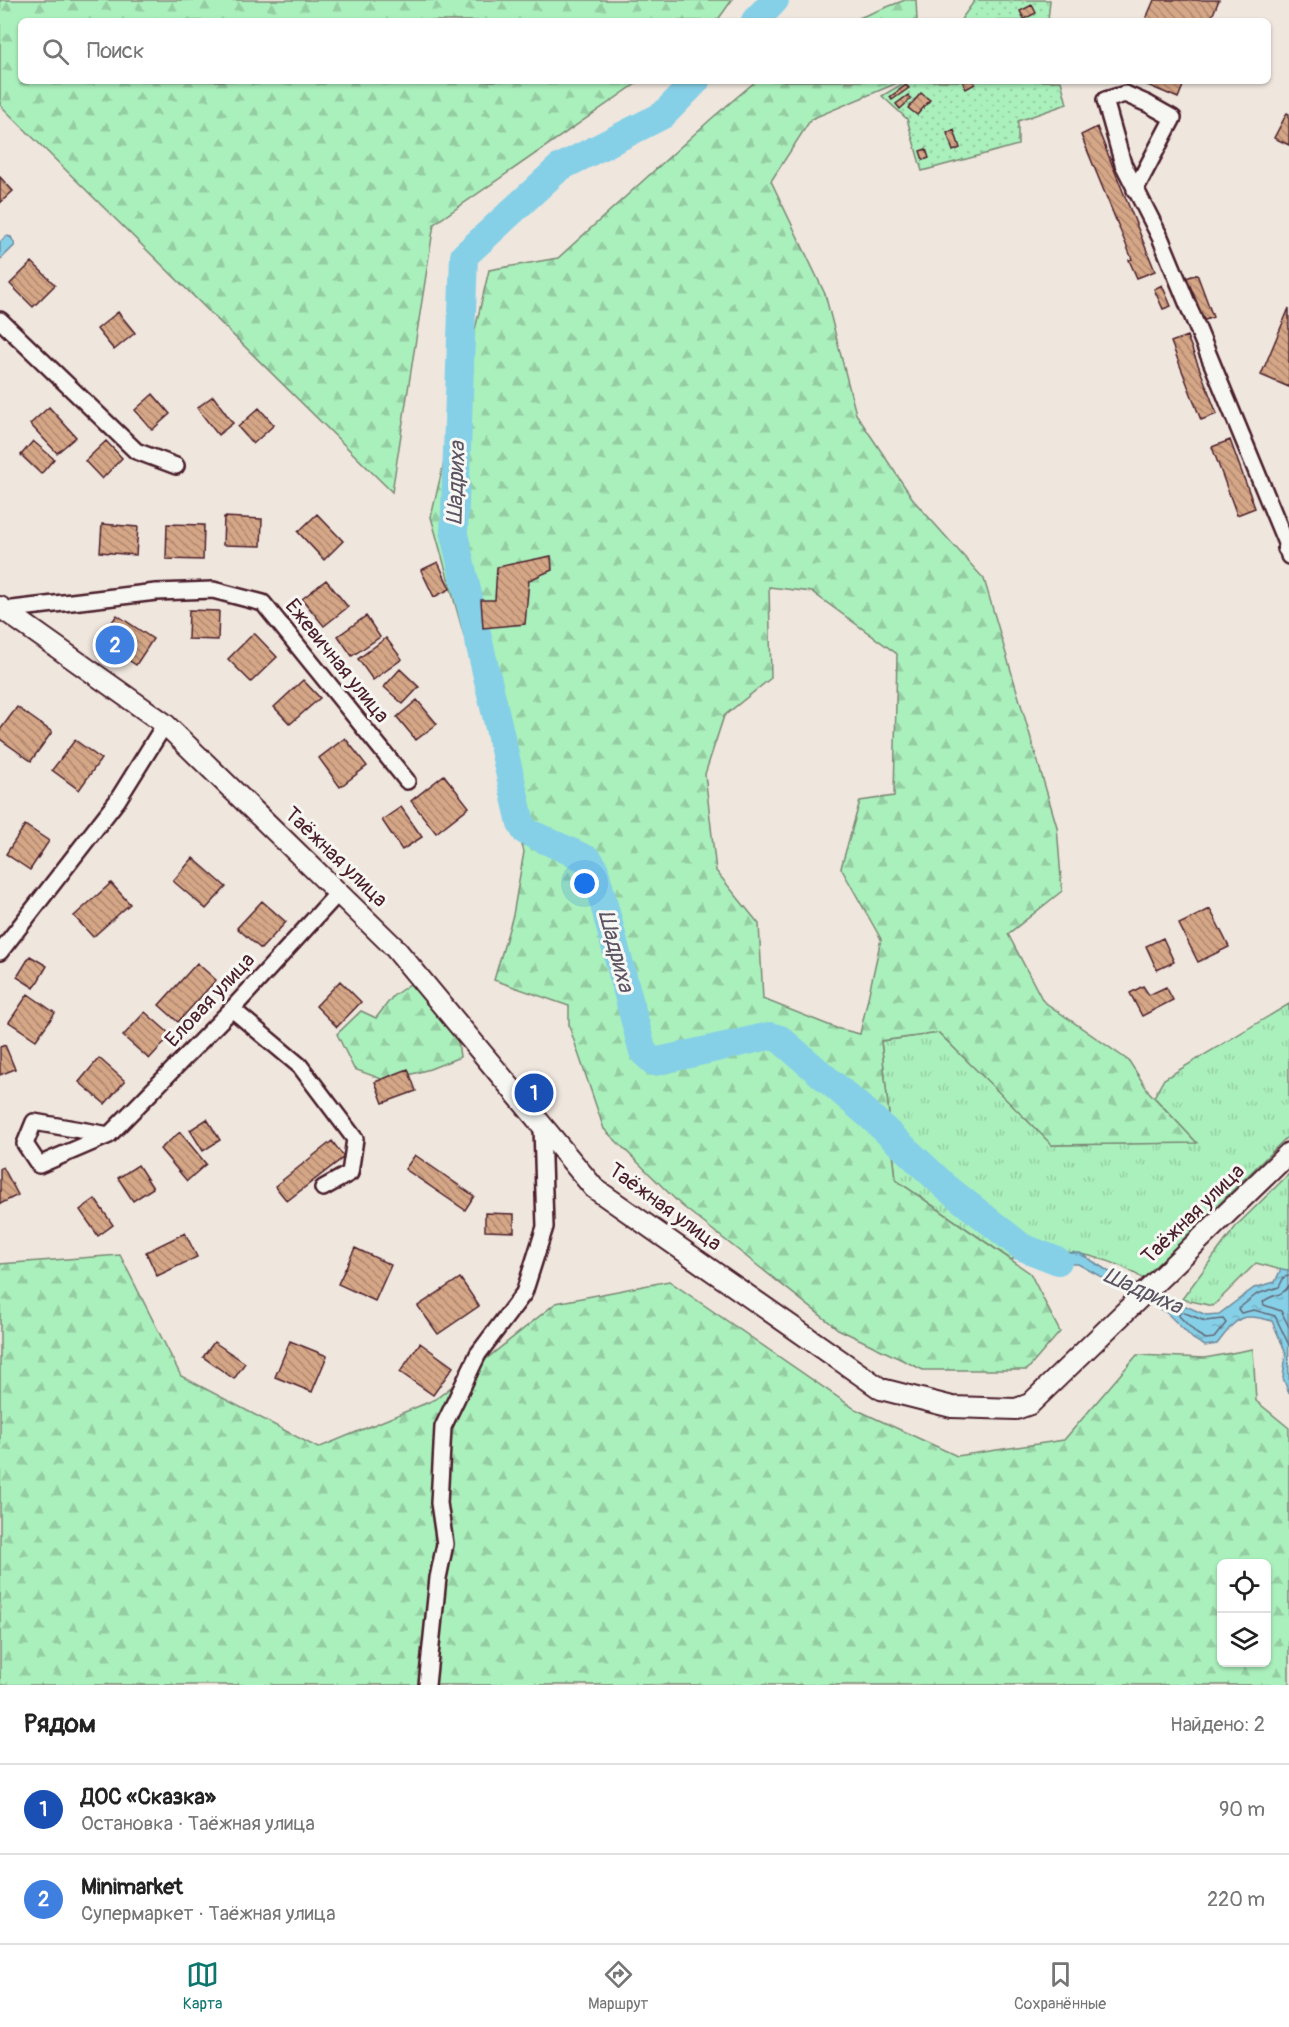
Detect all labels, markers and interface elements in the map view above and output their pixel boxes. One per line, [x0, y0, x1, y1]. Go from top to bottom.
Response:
search box [18, 18, 1271, 84]
icon: search [39, 35, 72, 68]
text: Поиск [87, 37, 144, 65]
water label: Шадриха [441, 439, 471, 525]
street label: Ежевичная улица [279, 593, 395, 729]
pin: 2 [96, 622, 134, 668]
street label: Таёжная улица [279, 801, 393, 913]
your location [570, 869, 599, 898]
water label: Шадриха [592, 907, 641, 996]
street label: Еловая улица [159, 947, 261, 1053]
pin: 1 [514, 1070, 554, 1116]
street label: Таёжная улица [603, 1157, 727, 1257]
street label: Таёжная улица [1136, 1158, 1250, 1270]
water label: Шадриха [1099, 1261, 1188, 1321]
map controls [1217, 1559, 1271, 1667]
button: locate [1217, 1559, 1271, 1613]
button: layers [1217, 1613, 1271, 1667]
text: Рядом [24, 1708, 96, 1740]
text: Найдено: 2 [1170, 1712, 1265, 1737]
text: ДОС «Сказка» [81, 1783, 216, 1811]
text: 1 [40, 1797, 47, 1822]
text: 90 m [1219, 1797, 1265, 1822]
text: Остановка · Таёжная улица [81, 1811, 315, 1836]
text: Minimarket [81, 1873, 183, 1901]
text: 2 [38, 1887, 49, 1912]
text: 220 m [1207, 1887, 1265, 1912]
text: Супермаркет · Таёжная улица [81, 1901, 335, 1926]
tab: Карта [183, 1958, 222, 2014]
tab: Маршрут [588, 1958, 648, 2014]
tab: Сохранённые [1014, 1958, 1106, 2014]

